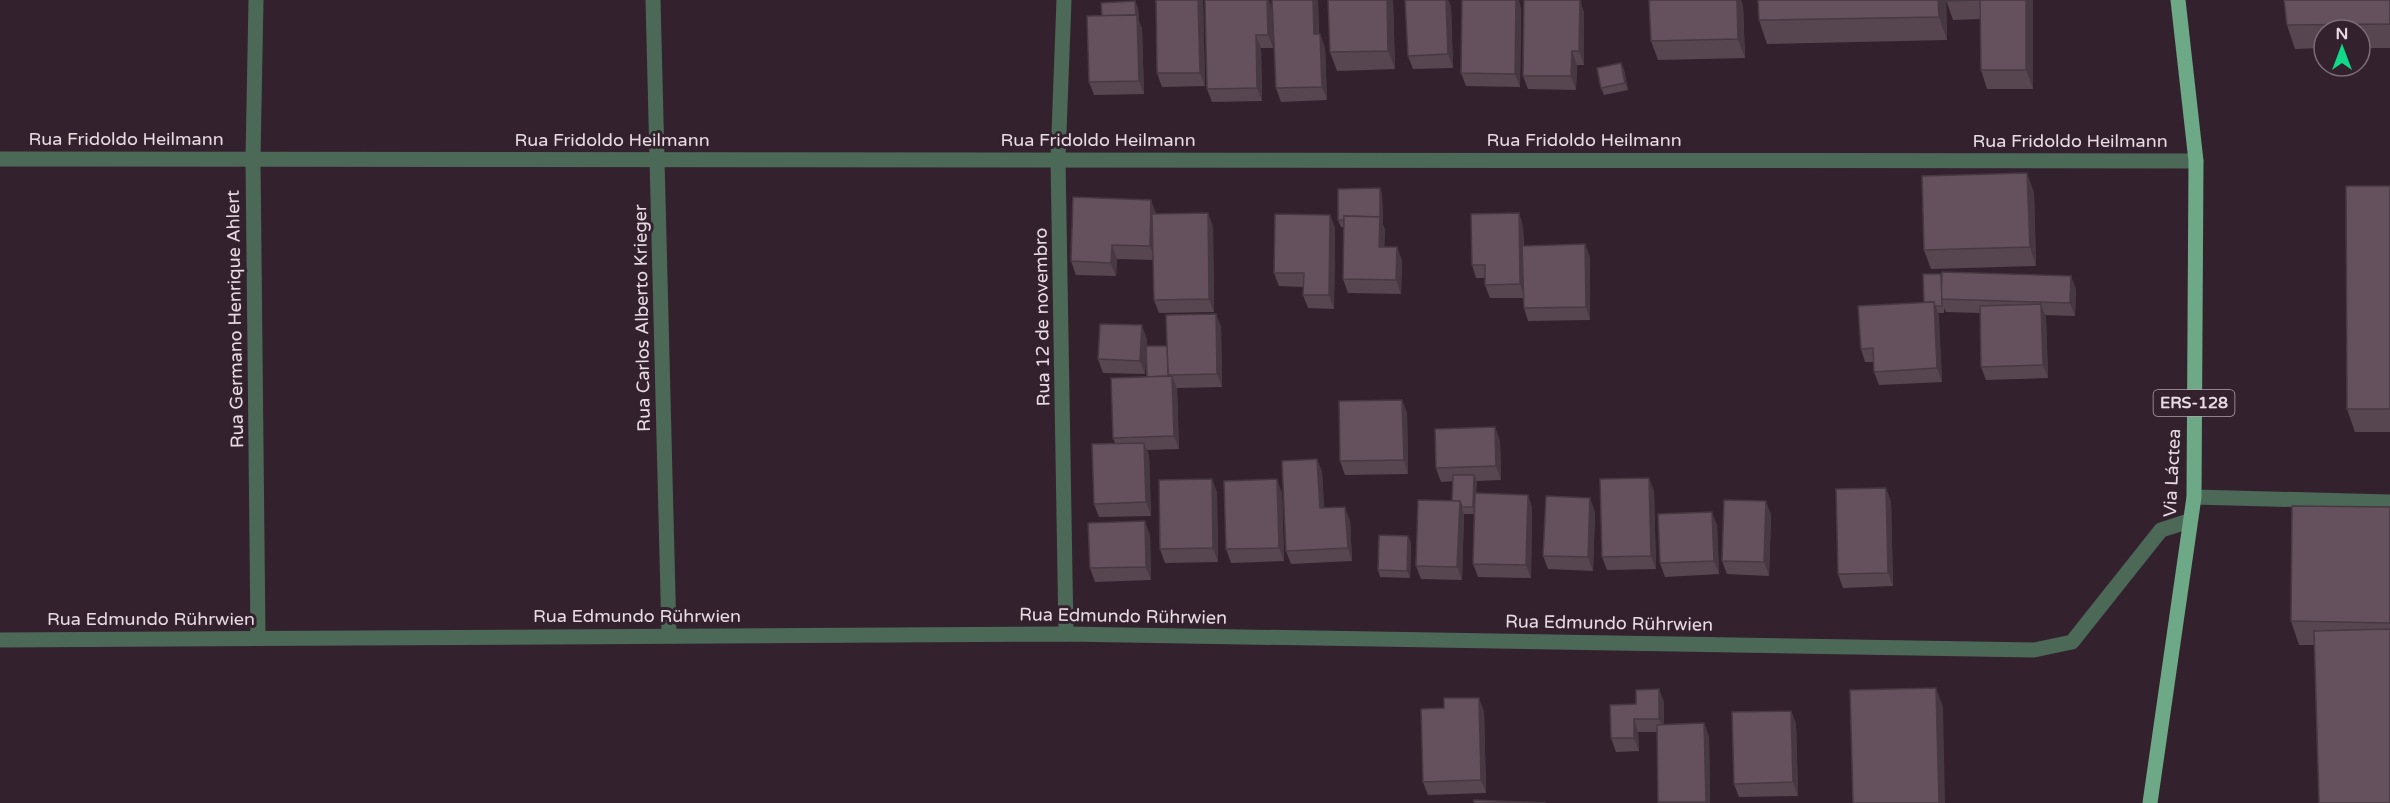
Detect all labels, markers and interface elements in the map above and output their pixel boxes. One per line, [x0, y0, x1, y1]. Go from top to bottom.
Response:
north arrow [2312, 18, 2372, 78]
text: N [2336, 24, 2348, 44]
street label: Rua Fridoldo Heilmann [28, 128, 224, 150]
street label: Rua Fridoldo Heilmann [514, 129, 710, 151]
street label: Rua Fridoldo Heilmann [1000, 129, 1196, 151]
street label: Rua Fridoldo Heilmann [1486, 129, 1682, 151]
street label: Rua Fridoldo Heilmann [1972, 130, 2168, 152]
street label: Rua Germano Henrique Ahlert [222, 190, 248, 448]
street label: Rua Carlos Alberto Krieger [629, 204, 655, 432]
street label: Rua 12 de novembro [1029, 227, 1055, 407]
road number: ERS-128 [2154, 390, 2234, 416]
street label: Via Láctea [2159, 428, 2185, 518]
street label: Rua Edmundo Rührwien [1019, 603, 1227, 629]
street label: Rua Edmundo Rührwien [533, 605, 741, 627]
street label: Rua Edmundo Rührwien [47, 608, 255, 630]
street label: Rua Edmundo Rührwien [1505, 610, 1713, 636]

